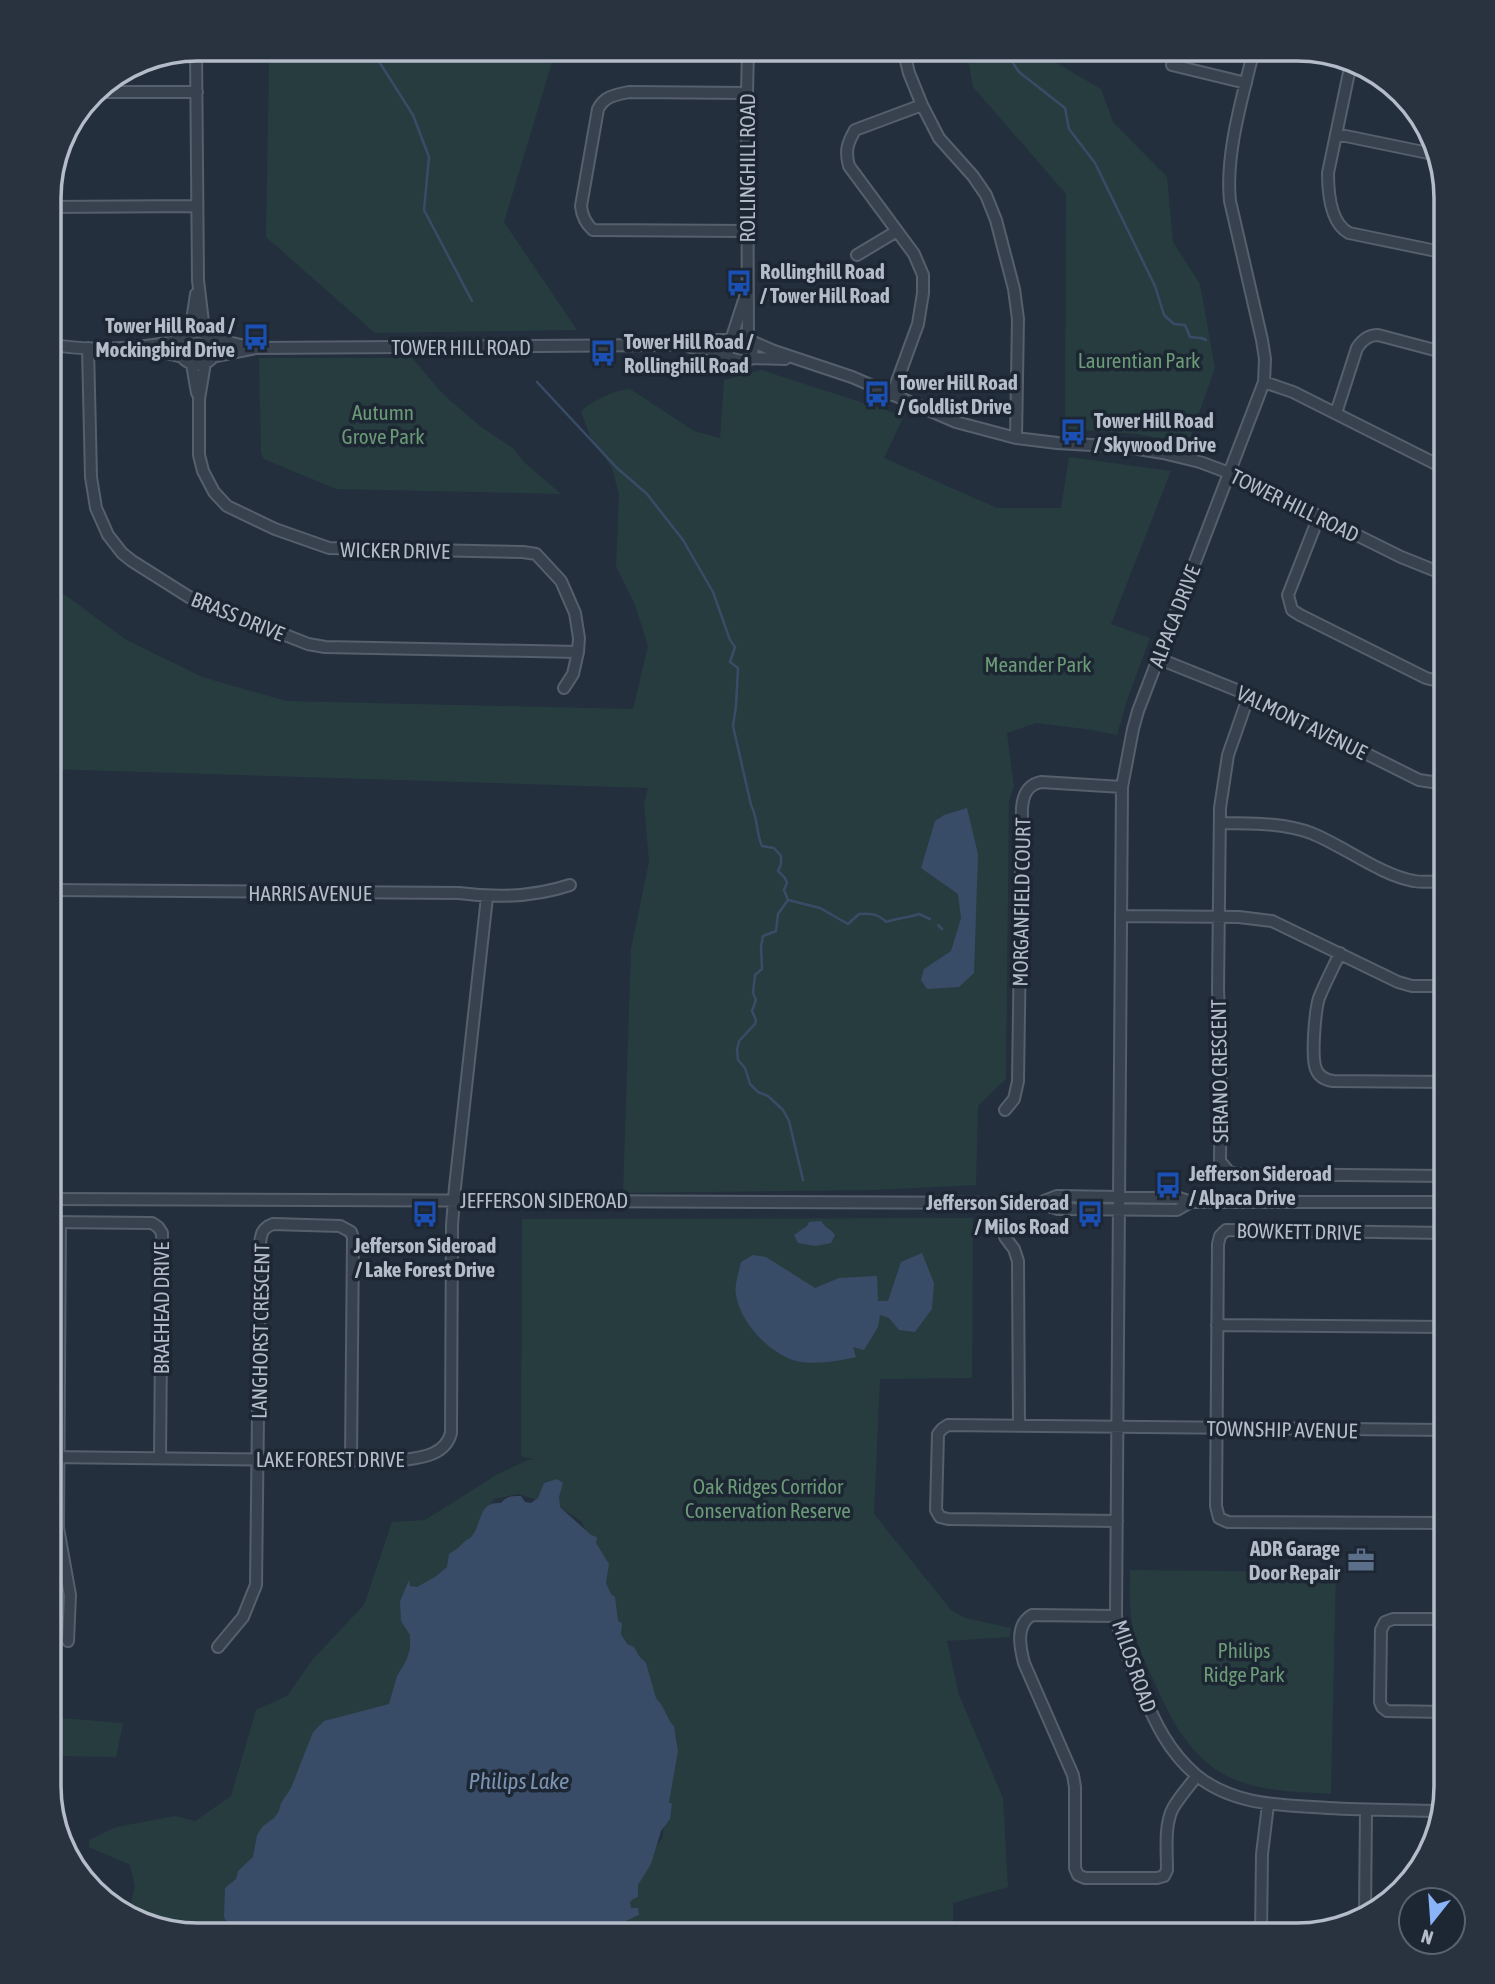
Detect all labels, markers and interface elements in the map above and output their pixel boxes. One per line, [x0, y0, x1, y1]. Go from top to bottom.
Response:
street label: ROLLINGHILL ROAD [735, 94, 759, 242]
place label: Rollinghill Road / Tower Hill Road [760, 259, 890, 307]
bus stop icon: Rollinghill Road / Tower Hill Road [724, 268, 754, 298]
place label: Tower Hill Road / Mockingbird Drive [96, 313, 236, 361]
bus stop icon: Tower Hill Road / Mockingbird Drive [241, 322, 271, 352]
place label: Tower Hill Road / Rollinghill Road [624, 329, 755, 377]
street label: TOWER HILL ROAD [391, 335, 531, 359]
bus stop icon: Tower Hill Road / Rollinghill Road [588, 338, 618, 368]
park label: Laurentian Park [1078, 348, 1200, 372]
place label: Tower Hill Road / Goldlist Drive [898, 370, 1018, 418]
bus stop icon: Tower Hill Road / Goldlist Drive [862, 379, 892, 409]
park label: Autumn Grove Park [342, 400, 424, 448]
place label: Tower Hill Road / Skywood Drive [1094, 408, 1216, 456]
bus stop icon: Tower Hill Road / Skywood Drive [1058, 417, 1088, 447]
street label: TOWER HILL ROAD [1227, 464, 1363, 546]
street label: WICKER DRIVE [340, 537, 450, 563]
street label: ALPACA DRIVE [1144, 561, 1205, 671]
street label: BRASS DRIVE [188, 586, 288, 646]
park label: Meander Park [984, 652, 1092, 676]
street label: VALMONT AVENUE [1233, 680, 1371, 764]
street label: MORGANFIELD COURT [1008, 817, 1034, 987]
street label: HARRIS AVENUE [248, 881, 372, 905]
street label: SERANO CRESCENT [1206, 999, 1232, 1143]
place label: Jefferson Sideroad / Alpaca Drive [1188, 1161, 1332, 1209]
bus stop icon: Jefferson Sideroad / Alpaca Drive [1153, 1170, 1183, 1200]
street label: JEFFERSON SIDEROAD [460, 1188, 628, 1212]
place label: Jefferson Sideroad / Milos Road [925, 1190, 1069, 1238]
bus stop icon: Jefferson Sideroad / Lake Forest Drive [410, 1199, 440, 1229]
bus stop icon: Jefferson Sideroad / Milos Road [1075, 1199, 1105, 1229]
street label: BOWKETT DRIVE [1236, 1218, 1362, 1244]
place label: Jefferson Sideroad / Lake Forest Drive [353, 1233, 496, 1281]
street label: BRAEHEAD DRIVE [149, 1242, 173, 1374]
street label: LANGHORST CRESCENT [246, 1243, 274, 1419]
street label: TOWNSHIP AVENUE [1206, 1416, 1358, 1442]
street label: LAKE FOREST DRIVE [256, 1447, 404, 1471]
park label: Oak Ridges Corridor Conservation Reserve [685, 1474, 851, 1522]
place label: ADR Garage Door Repair [1249, 1536, 1341, 1584]
office icon: ADR Garage Door Repair [1346, 1545, 1376, 1575]
street label: MILOS ROAD [1108, 1617, 1162, 1715]
park label: Philips Ridge Park [1203, 1638, 1285, 1686]
water label: Philips Lake [469, 1768, 569, 1794]
north arrow [1397, 1886, 1467, 1956]
text: N [1418, 1925, 1436, 1949]

